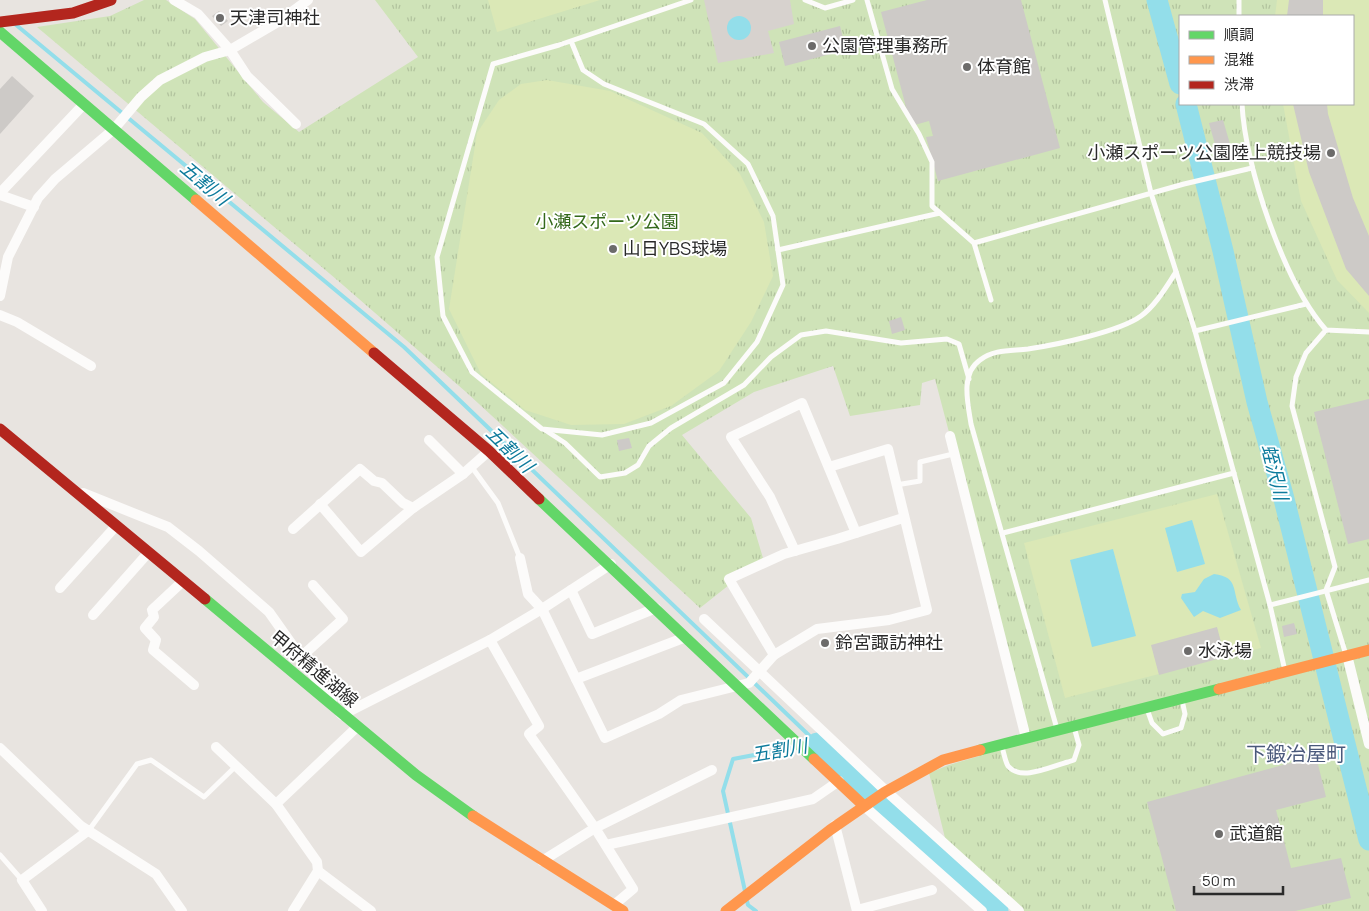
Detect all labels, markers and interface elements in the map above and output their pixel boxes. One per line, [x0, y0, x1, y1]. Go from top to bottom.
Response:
place label: 天津司神社 [230, 5, 320, 29]
marker: 天津司神社 [214, 12, 226, 24]
legend [1179, 15, 1354, 105]
text: 順調 [1224, 24, 1254, 45]
place label: 公園管理事務所 [822, 33, 948, 57]
marker: 公園管理事務所 [806, 40, 818, 52]
text: 混雑 [1224, 49, 1254, 70]
place label: 体育館 [977, 54, 1031, 78]
marker: 体育館 [961, 61, 973, 73]
text: 渋滞 [1224, 74, 1254, 95]
place label: 小瀬スポーツ公園陸上競技場 [1087, 140, 1321, 164]
marker: 小瀬スポーツ公園陸上競技場 [1325, 147, 1337, 159]
water label: 五割川 [175, 155, 237, 213]
park label: 小瀬スポーツ公園 [535, 209, 679, 233]
place label: 山日YBS球場 [623, 236, 727, 260]
marker: 山日YBS球場 [607, 243, 619, 255]
water label: 五割川 [480, 420, 541, 480]
water label: 蛭沢川 [1255, 441, 1295, 505]
street label: 甲府精進湖線 [266, 624, 364, 712]
place label: 鈴宮諏訪神社 [835, 630, 943, 654]
marker: 鈴宮諏訪神社 [819, 637, 831, 649]
place label: 水泳場 [1198, 638, 1252, 662]
marker: 水泳場 [1182, 645, 1194, 657]
water label: 五割川 [749, 732, 811, 768]
district label: 下鍛冶屋町 [1246, 740, 1346, 767]
place label: 武道館 [1229, 821, 1283, 845]
marker: 武道館 [1213, 828, 1225, 840]
scale bar [1194, 864, 1283, 896]
text: 50 m [1202, 870, 1236, 891]

